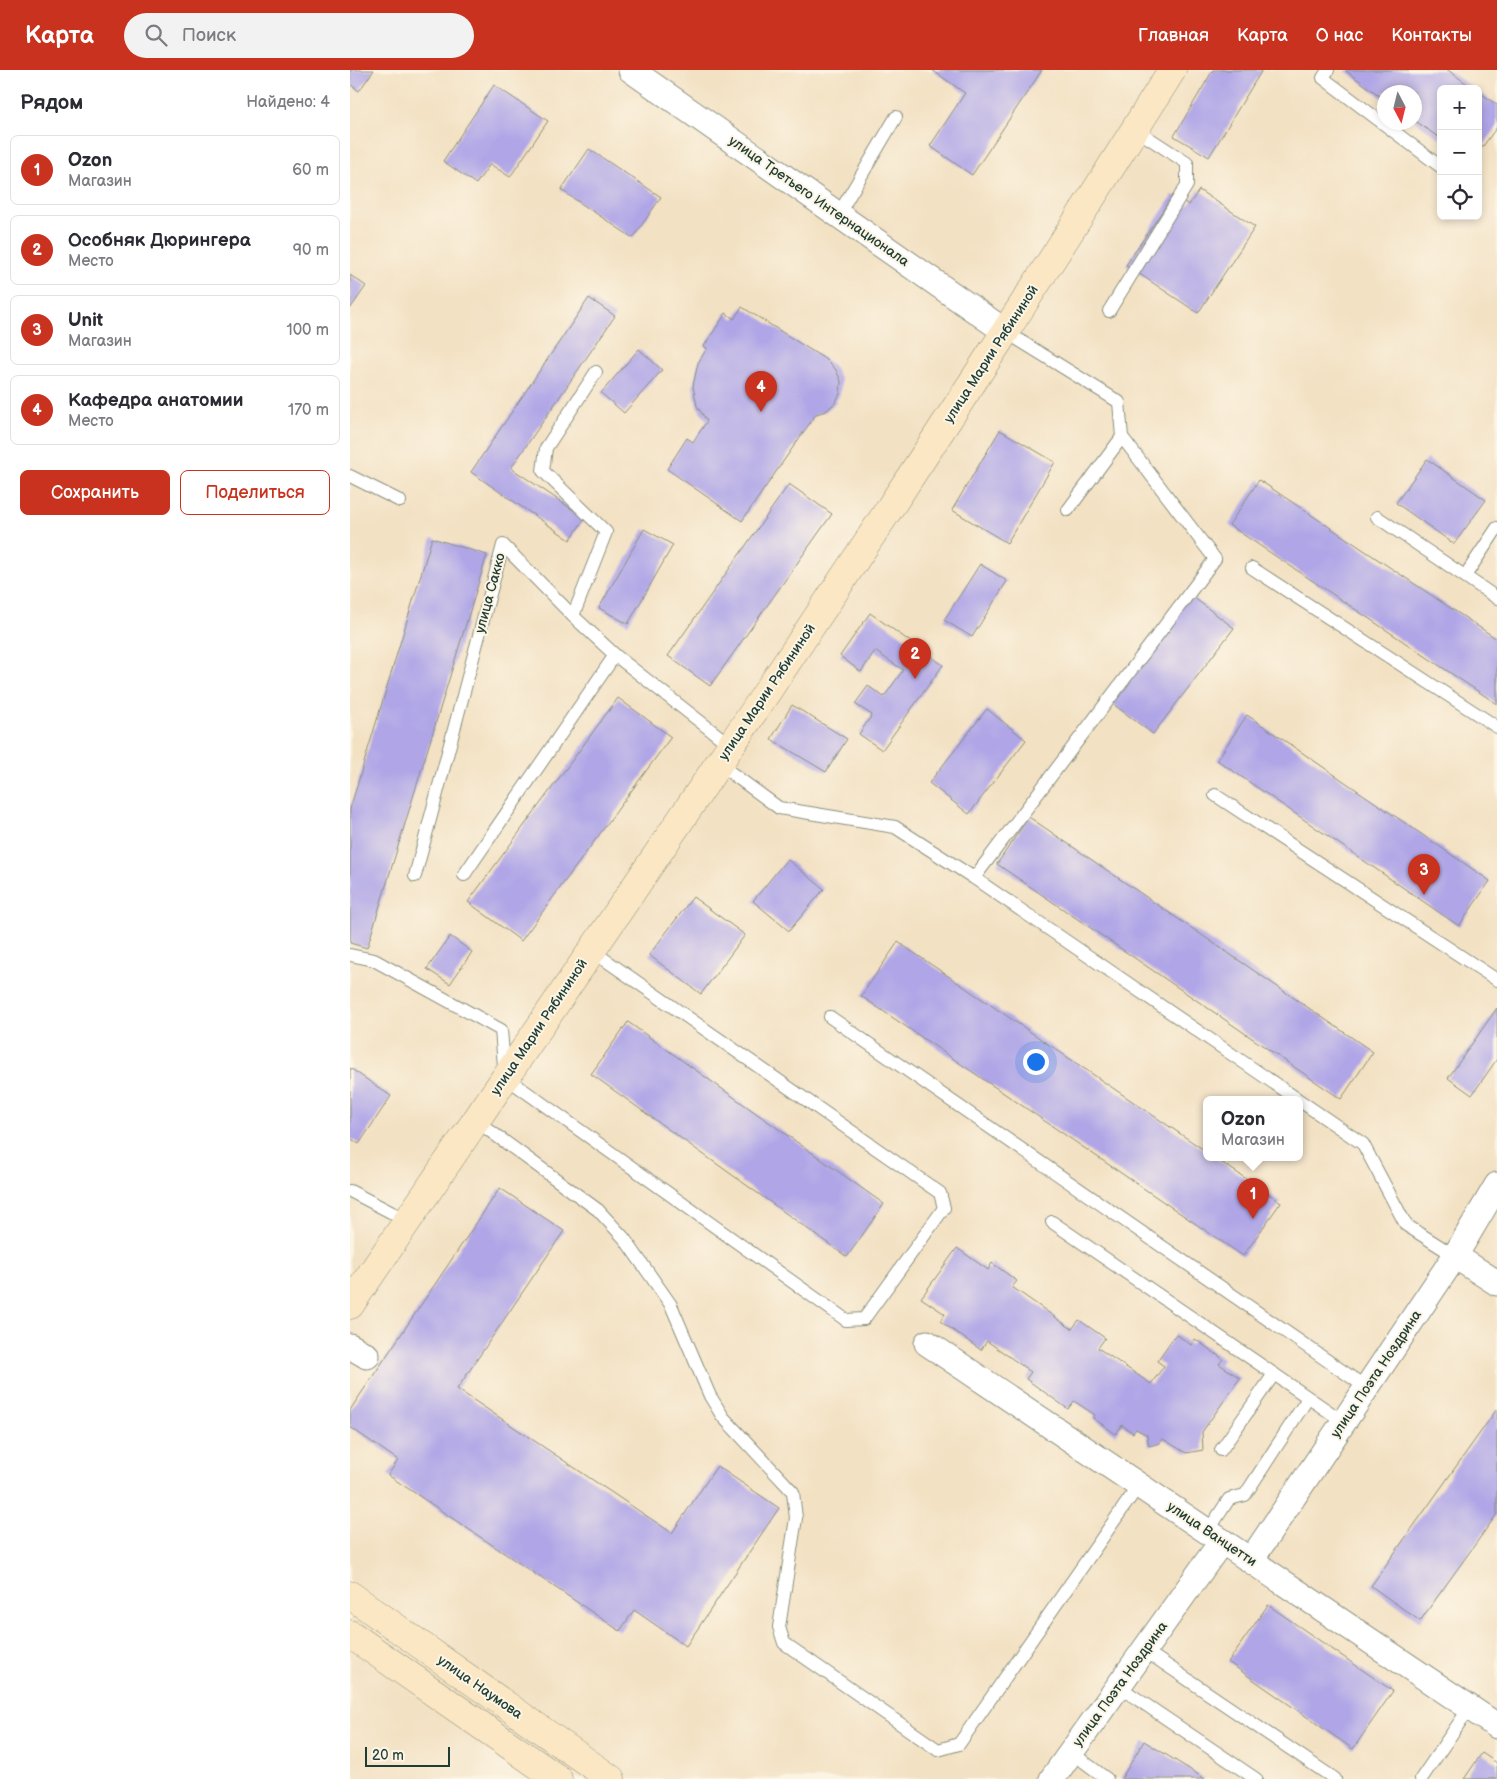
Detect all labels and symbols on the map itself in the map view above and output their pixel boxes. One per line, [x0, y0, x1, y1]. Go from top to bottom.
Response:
north arrow [1377, 85, 1422, 130]
street label: улица Третьего Интернационала [726, 132, 913, 270]
street label: улица Марии Рябининой [940, 282, 1042, 426]
pin: 4 [745, 371, 777, 412]
street label: улица Сакко [471, 551, 509, 635]
street label: улица Марии Рябининой [715, 621, 819, 763]
pin: 2 [899, 638, 931, 679]
pin: 3 [1408, 854, 1440, 895]
street label: улица Марии Рябининой [487, 956, 591, 1098]
your location [1023, 1049, 1049, 1075]
pin: 1 [1237, 1178, 1269, 1219]
street label: улица Поэта Ноздрина [1327, 1306, 1425, 1441]
street label: улица Ванцетти [1164, 1498, 1260, 1570]
street label: улица Поэта Ноздрина [1069, 1618, 1171, 1750]
street label: улица Наумова [434, 1651, 526, 1723]
scale bar [365, 1744, 450, 1767]

